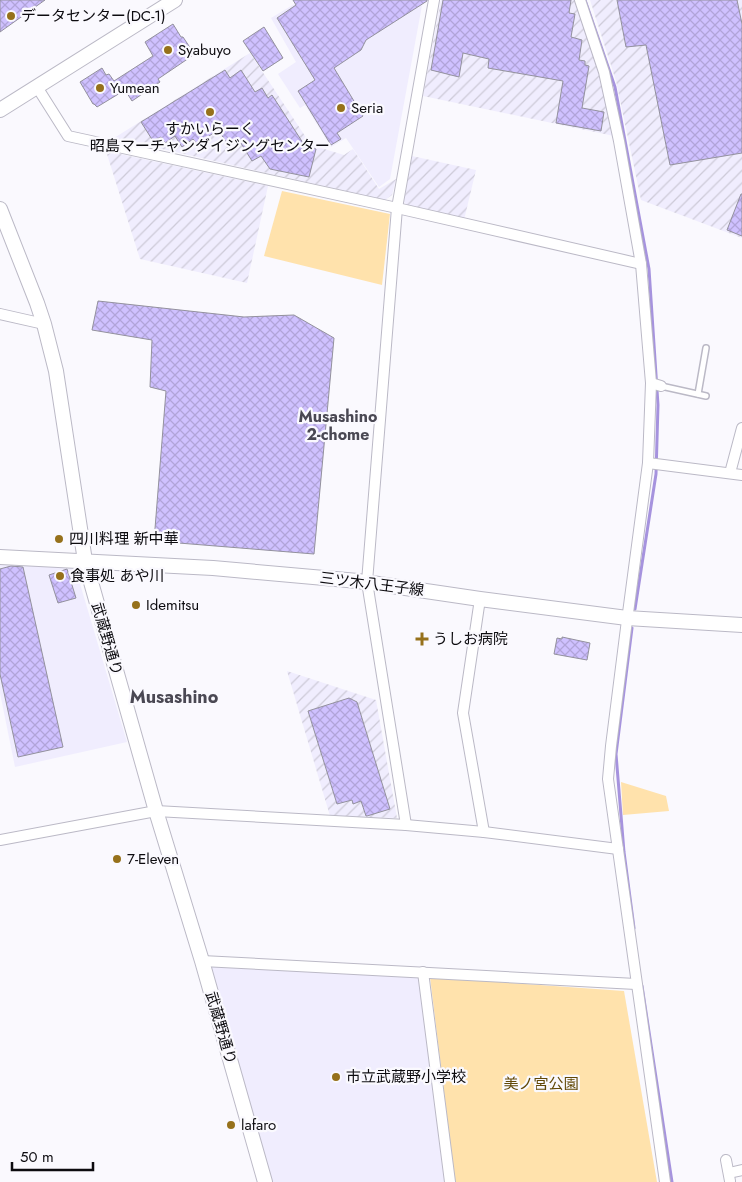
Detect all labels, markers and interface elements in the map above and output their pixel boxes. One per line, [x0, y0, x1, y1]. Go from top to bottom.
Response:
place label: データセンター(DC-1) [21, 5, 166, 27]
marker: データセンター(DC-1) [5, 10, 17, 22]
place label: Syabuyo [178, 39, 231, 61]
marker: Syabuyo [162, 44, 174, 56]
place label: Yumean [110, 77, 160, 99]
marker: Yumean [94, 82, 106, 94]
place label: Seria [351, 97, 383, 119]
marker: Seria [335, 102, 347, 114]
marker: すかいらーく 昭島マーチャンダイジングセンター [204, 106, 216, 118]
place label: すかいらーく 昭島マーチャンダイジングセンター [90, 118, 330, 157]
district label: Musashino 2-chome [299, 405, 377, 446]
place label: 四川料理 新中華 [69, 528, 179, 550]
marker: 四川料理 新中華 [53, 533, 65, 545]
place label: 食事処 あや川 [70, 565, 165, 587]
street label: 三ツ木八王子線 [319, 567, 425, 601]
marker: 食事処 あや川 [54, 570, 66, 582]
place label: Idemitsu [146, 594, 199, 616]
marker: Idemitsu [130, 599, 142, 611]
street label: 武蔵野通り [86, 600, 128, 678]
place label: うしお病院 [433, 628, 508, 650]
marker: うしお病院 [415, 632, 429, 646]
district label: Musashino [130, 684, 219, 710]
place label: 7-Eleven [127, 848, 179, 870]
marker: 7-Eleven [111, 853, 123, 865]
street label: 武蔵野通り [200, 989, 242, 1067]
place label: 市立武蔵野小学校 [346, 1066, 466, 1088]
marker: 市立武蔵野小学校 [330, 1071, 342, 1083]
park label: 美ノ宮公園 [503, 1073, 579, 1095]
place label: lafaro [241, 1114, 276, 1136]
marker: lafaro [225, 1119, 237, 1131]
scale bar [12, 1140, 94, 1172]
text: 50 m [20, 1146, 54, 1168]

